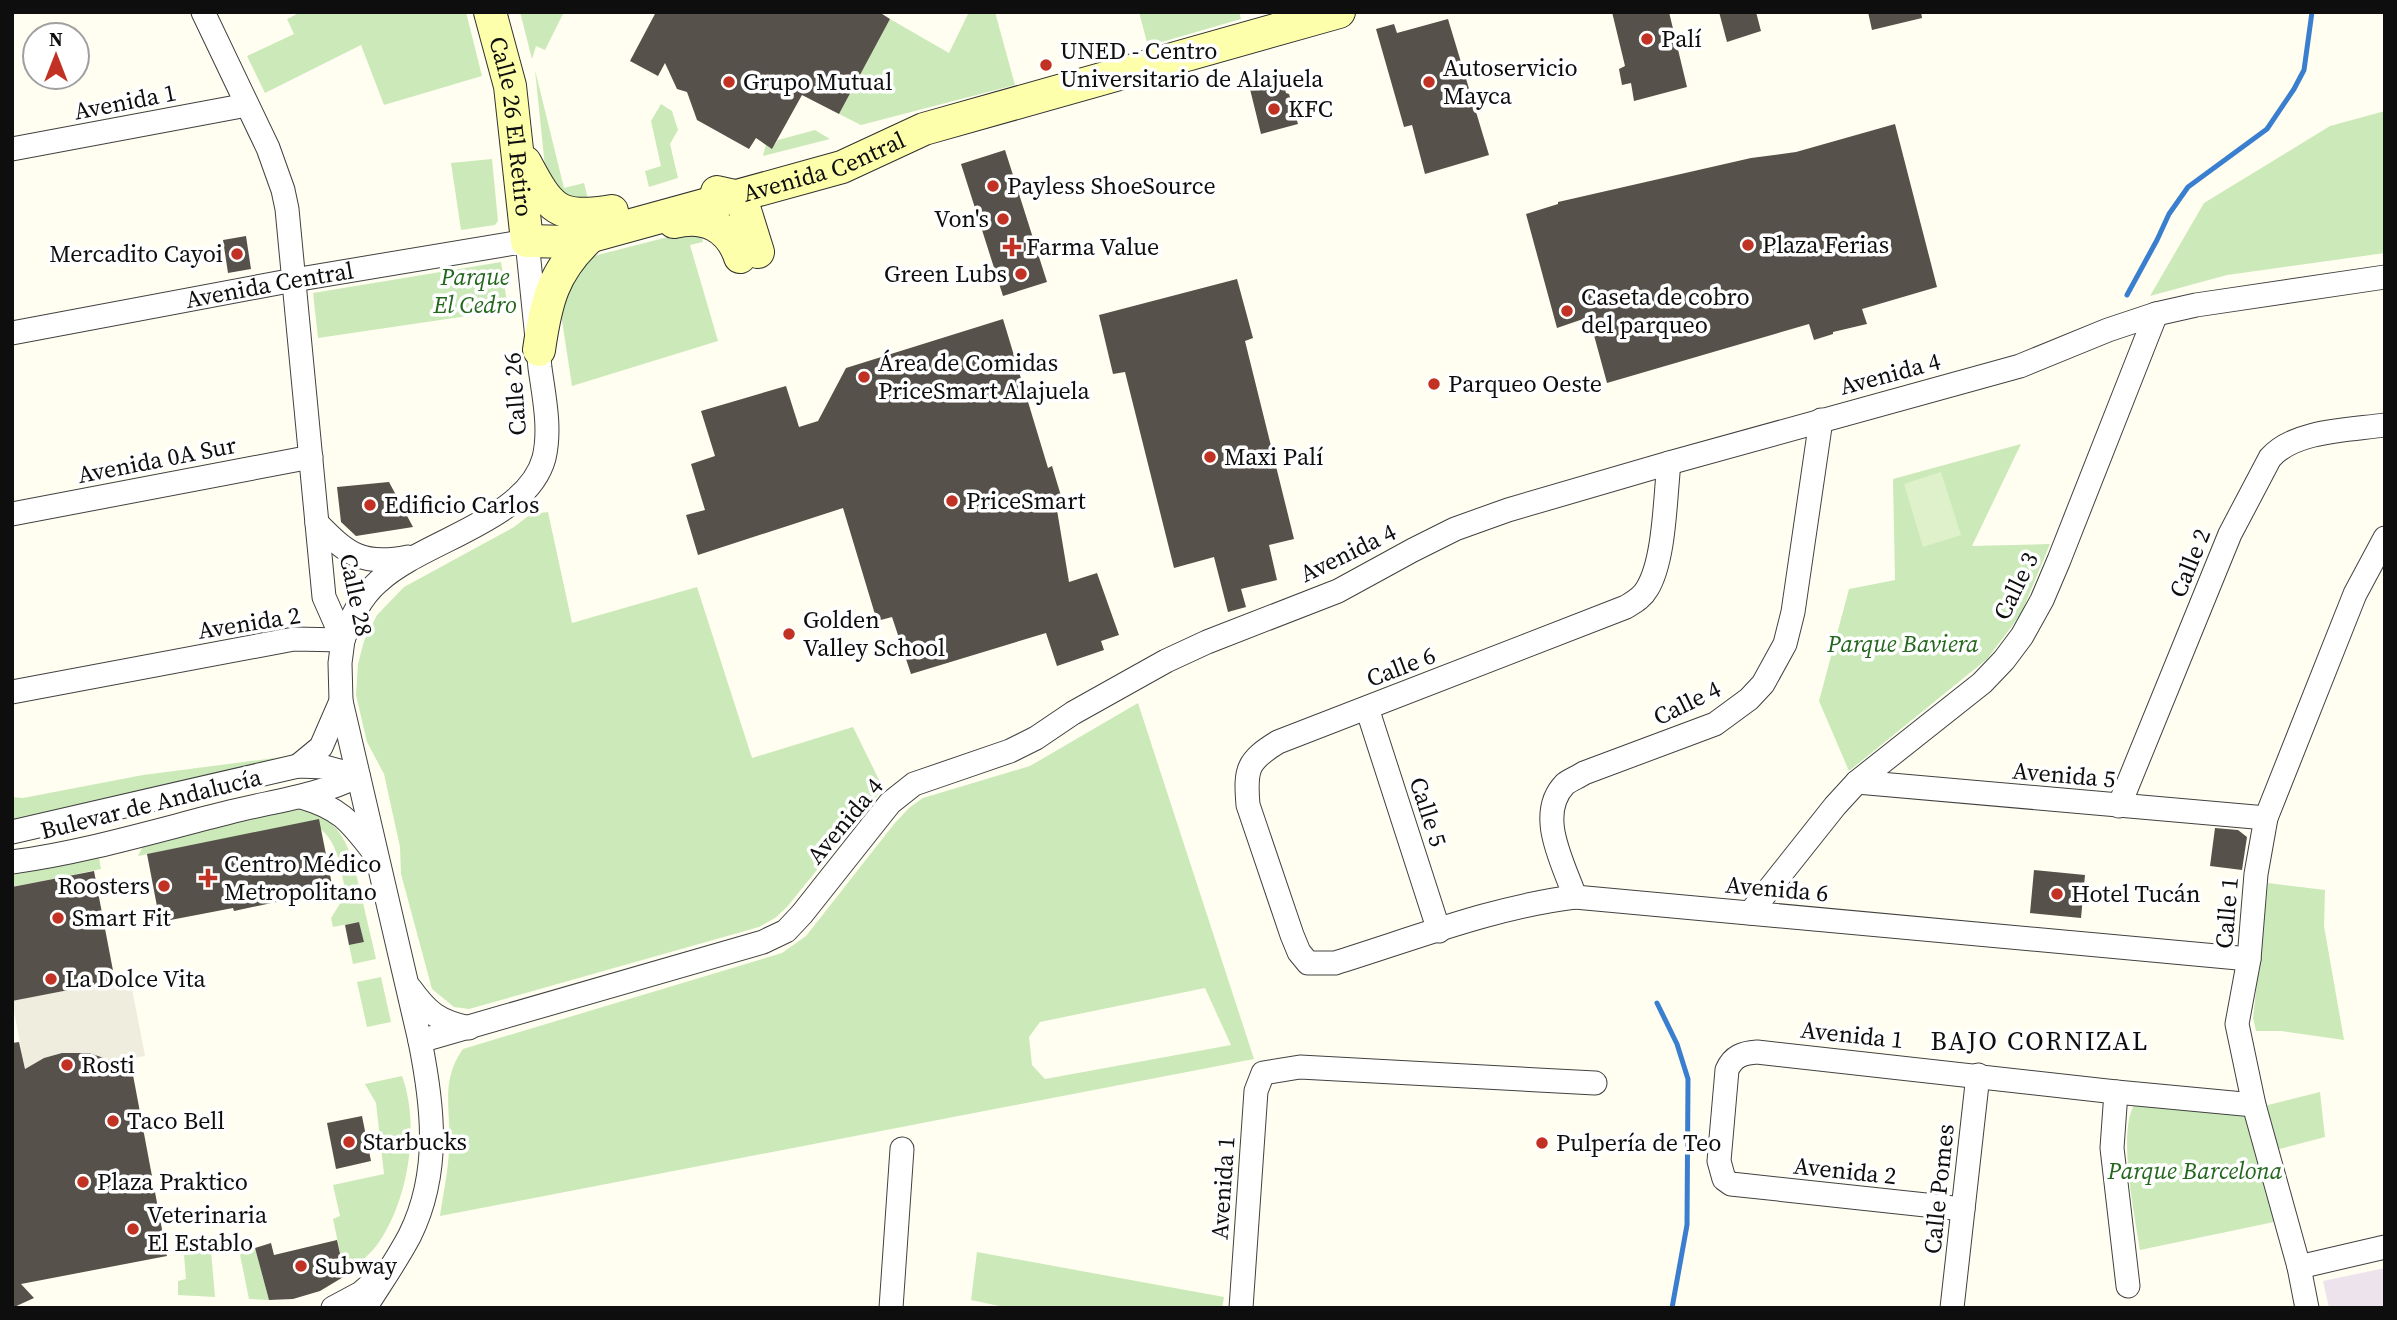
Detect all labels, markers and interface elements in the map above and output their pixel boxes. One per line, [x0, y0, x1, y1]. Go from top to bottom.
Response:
north arrow [21, 21, 91, 91]
place label: Palí [1661, 22, 1702, 55]
text: N [49, 26, 63, 52]
marker: Palí [1639, 31, 1655, 47]
street label: Calle 26 El Retiro [481, 33, 541, 218]
place label: UNED - Centro Universitario de Alajuela [1060, 34, 1324, 95]
place label: Autoservicio Mayca [1443, 51, 1578, 112]
marker: UNED - Centro Universitario de Alajuela [1038, 57, 1054, 73]
place label: Grupo Mutual [743, 65, 892, 98]
marker: Grupo Mutual [721, 74, 737, 90]
marker: Autoservicio Mayca [1421, 74, 1437, 90]
street label: Avenida 1 [71, 75, 179, 128]
place label: KFC [1288, 92, 1333, 125]
marker: KFC [1266, 101, 1282, 117]
street label: Avenida Central [739, 123, 910, 210]
place label: Payless ShoeSource [1007, 169, 1216, 202]
marker: Payless ShoeSource [985, 178, 1001, 194]
place label: Von's [934, 202, 989, 235]
marker: Von's [995, 211, 1011, 227]
place label: Plaza Ferias [1762, 228, 1889, 261]
place label: Farma Value [1026, 230, 1159, 263]
place label: Mercadito Cayoi [49, 237, 223, 270]
marker: Plaza Ferias [1740, 237, 1756, 253]
marker: Farma Value [1004, 239, 1020, 255]
marker: Mercadito Cayoi [229, 246, 245, 262]
street label: Avenida Central [183, 253, 356, 316]
place label: Green Lubs [884, 257, 1007, 290]
park label: Parque El Cedro [432, 260, 517, 321]
marker: Green Lubs [1013, 266, 1029, 282]
place label: Caseta de cobro del parqueo [1581, 280, 1750, 341]
marker: Caseta de cobro del parqueo [1559, 303, 1575, 319]
street label: Avenida 4 [1836, 344, 1944, 403]
place label: Área de Comidas PriceSmart Alajuela [878, 346, 1091, 407]
street label: Calle 26 [495, 351, 534, 437]
place label: Parqueo Oeste [1448, 367, 1602, 400]
marker: Área de Comidas PriceSmart Alajuela [856, 369, 872, 385]
marker: Parqueo Oeste [1426, 376, 1442, 392]
street label: Avenida 0A Sur [75, 428, 239, 491]
place label: Maxi Palí [1224, 440, 1323, 473]
marker: Maxi Palí [1202, 449, 1218, 465]
place label: PriceSmart [966, 484, 1086, 517]
place label: Edificio Carlos [384, 488, 539, 521]
marker: PriceSmart [944, 493, 960, 509]
marker: Edificio Carlos [362, 497, 378, 513]
street label: Avenida 4 [1294, 515, 1401, 590]
street label: Calle 2 [2161, 523, 2218, 602]
street label: Calle 3 [1985, 546, 2046, 625]
street label: Calle 28 [332, 551, 381, 639]
street label: Avenida 2 [195, 598, 302, 647]
place label: Golden Valley School [803, 603, 945, 664]
marker: Golden Valley School [781, 626, 797, 642]
park label: Parque Baviera [1826, 627, 1979, 660]
street label: Calle 6 [1362, 638, 1440, 695]
street label: Calle 4 [1647, 672, 1726, 733]
street label: Avenida 5 [2011, 754, 2117, 795]
street label: Bulevar de Andalucía [37, 760, 266, 847]
street label: Avenida 4 [799, 771, 890, 871]
street label: Calle 5 [1402, 773, 1455, 851]
place label: Centro Médico Metropolitano [224, 847, 381, 908]
marker: Centro Médico Metropolitano [198, 868, 218, 888]
street label: Avenida 6 [1724, 868, 1830, 909]
place label: Roosters [57, 869, 150, 902]
street label: Calle 1 [2207, 876, 2246, 950]
place label: Hotel Tucán [2071, 877, 2201, 910]
marker: Roosters [156, 878, 172, 894]
marker: Hotel Tucán [2049, 886, 2065, 902]
place label: Smart Fit [72, 901, 171, 934]
marker: Smart Fit [50, 910, 66, 926]
place label: La Dolce Vita [65, 962, 206, 995]
marker: La Dolce Vita [43, 971, 59, 987]
street label: Avenida 1 [1799, 1013, 1905, 1056]
district label: BAJO CORNIZAL [1931, 1023, 2149, 1059]
place label: Rosti [81, 1048, 135, 1081]
marker: Rosti [59, 1057, 75, 1073]
place label: Taco Bell [127, 1104, 225, 1137]
marker: Taco Bell [105, 1113, 121, 1129]
street label: Calle Pomes [1915, 1122, 1962, 1256]
place label: Starbucks [363, 1125, 467, 1158]
place label: Pulpería de Teo [1556, 1126, 1721, 1159]
marker: Starbucks [341, 1134, 357, 1150]
street label: Avenida 1 [1202, 1135, 1243, 1241]
marker: Pulpería de Teo [1534, 1135, 1550, 1151]
street label: Avenida 2 [1792, 1149, 1898, 1192]
park label: Parque Barcelona [2107, 1154, 2283, 1187]
place label: Plaza Praktico [97, 1165, 248, 1198]
marker: Plaza Praktico [75, 1174, 91, 1190]
place label: Veterinaria El Establo [147, 1198, 268, 1259]
marker: Veterinaria El Establo [125, 1221, 141, 1237]
place label: Subway [315, 1249, 398, 1282]
marker: Subway [293, 1258, 309, 1274]

